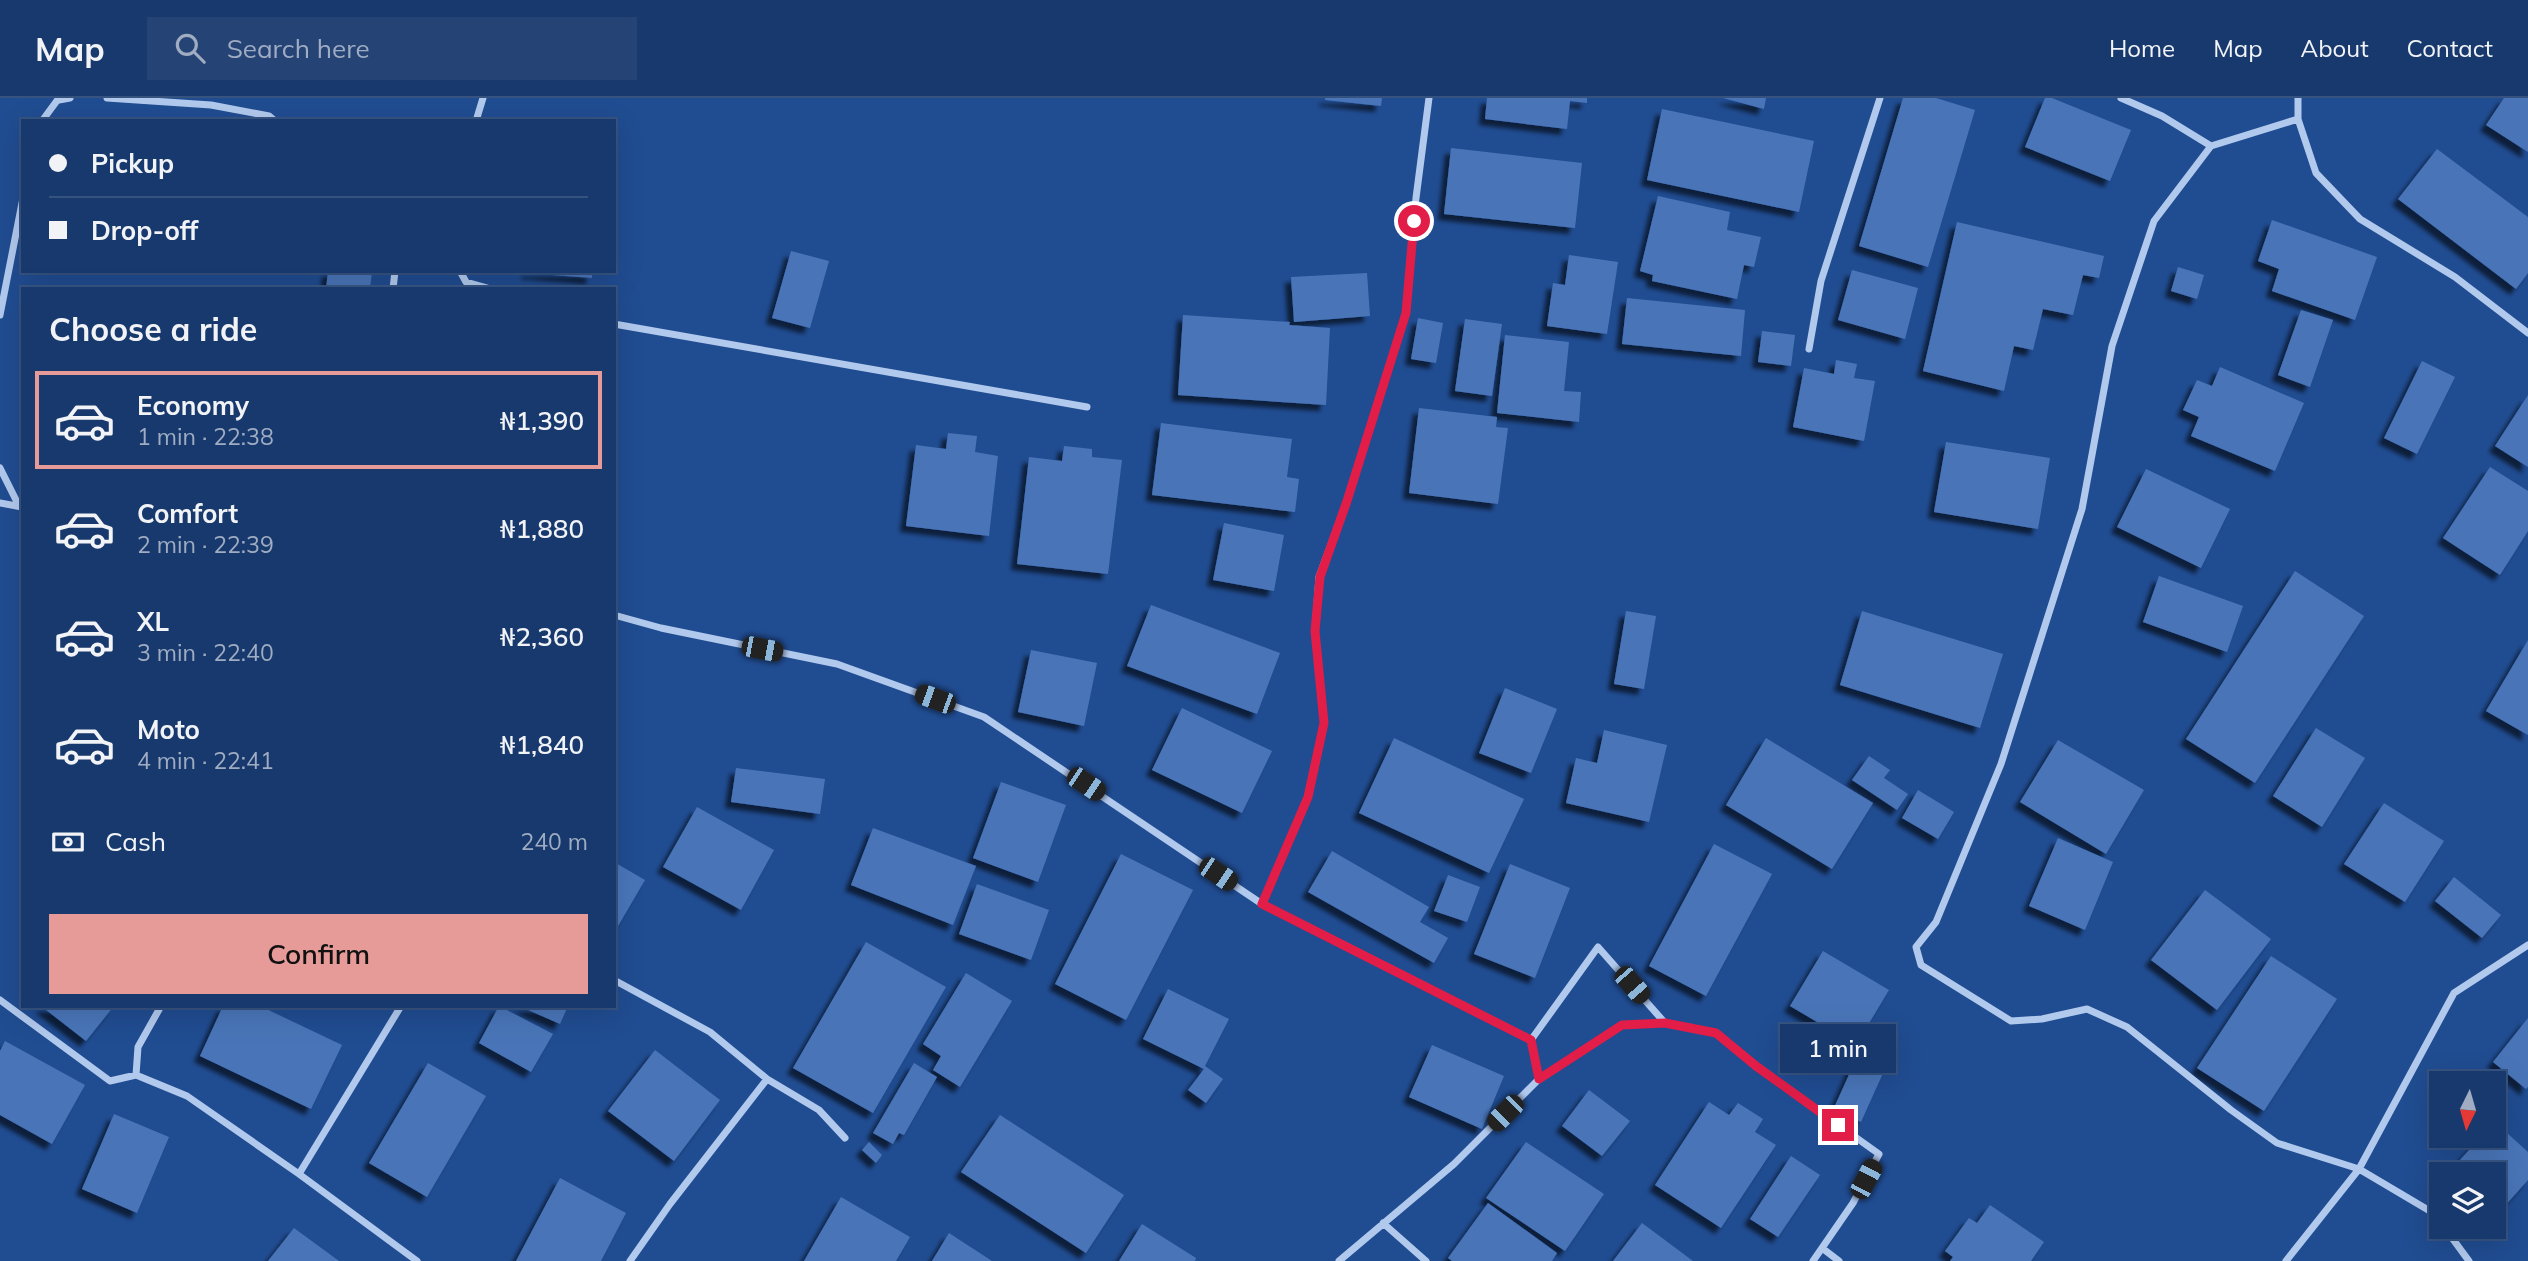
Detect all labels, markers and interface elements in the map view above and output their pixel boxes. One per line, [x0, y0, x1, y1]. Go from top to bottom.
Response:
search box [147, 17, 637, 80]
text: Map [35, 28, 105, 69]
icon: search [171, 29, 209, 67]
text: Search here [227, 32, 370, 65]
text: Home [2109, 33, 2175, 63]
text: Map [2213, 33, 2263, 63]
text: About [2301, 33, 2369, 63]
text: Contact [2407, 33, 2493, 63]
text: Pickup [91, 147, 174, 180]
route start [1398, 205, 1430, 237]
text: Drop-off [91, 214, 198, 247]
text: Choose a ride [49, 309, 257, 349]
icon: car [53, 389, 116, 452]
text: Economy [137, 389, 249, 422]
text: ₦1,390 [500, 404, 584, 437]
text: 1 min · 22:38 [137, 422, 274, 451]
icon: car [53, 497, 116, 560]
text: Comfort [137, 497, 238, 530]
text: ₦1,880 [500, 512, 584, 545]
text: 2 min · 22:39 [137, 530, 274, 559]
icon: car [53, 605, 116, 668]
text: XL [137, 605, 169, 638]
text: ₦2,360 [500, 620, 584, 653]
car [740, 635, 785, 663]
text: 3 min · 22:40 [137, 638, 274, 667]
car [912, 682, 959, 716]
icon: car [53, 713, 116, 776]
text: Moto [137, 713, 200, 746]
text: ₦1,840 [500, 728, 584, 761]
text: 4 min · 22:41 [137, 746, 274, 775]
car [1063, 764, 1110, 804]
icon: cash [49, 823, 87, 861]
text: Cash [105, 825, 166, 858]
text: 240 m [520, 827, 588, 856]
car [1195, 854, 1242, 894]
button: Confirm [49, 914, 588, 994]
car [1611, 962, 1654, 1008]
callout: 1 min [1780, 1024, 1896, 1072]
text: 1 min [1808, 1034, 1868, 1063]
north arrow [2429, 1071, 2506, 1148]
map controls [2429, 1071, 2506, 1239]
car [1483, 1091, 1528, 1135]
route end [1822, 1109, 1854, 1141]
car [1847, 1156, 1886, 1202]
button: layers [2429, 1162, 2506, 1239]

